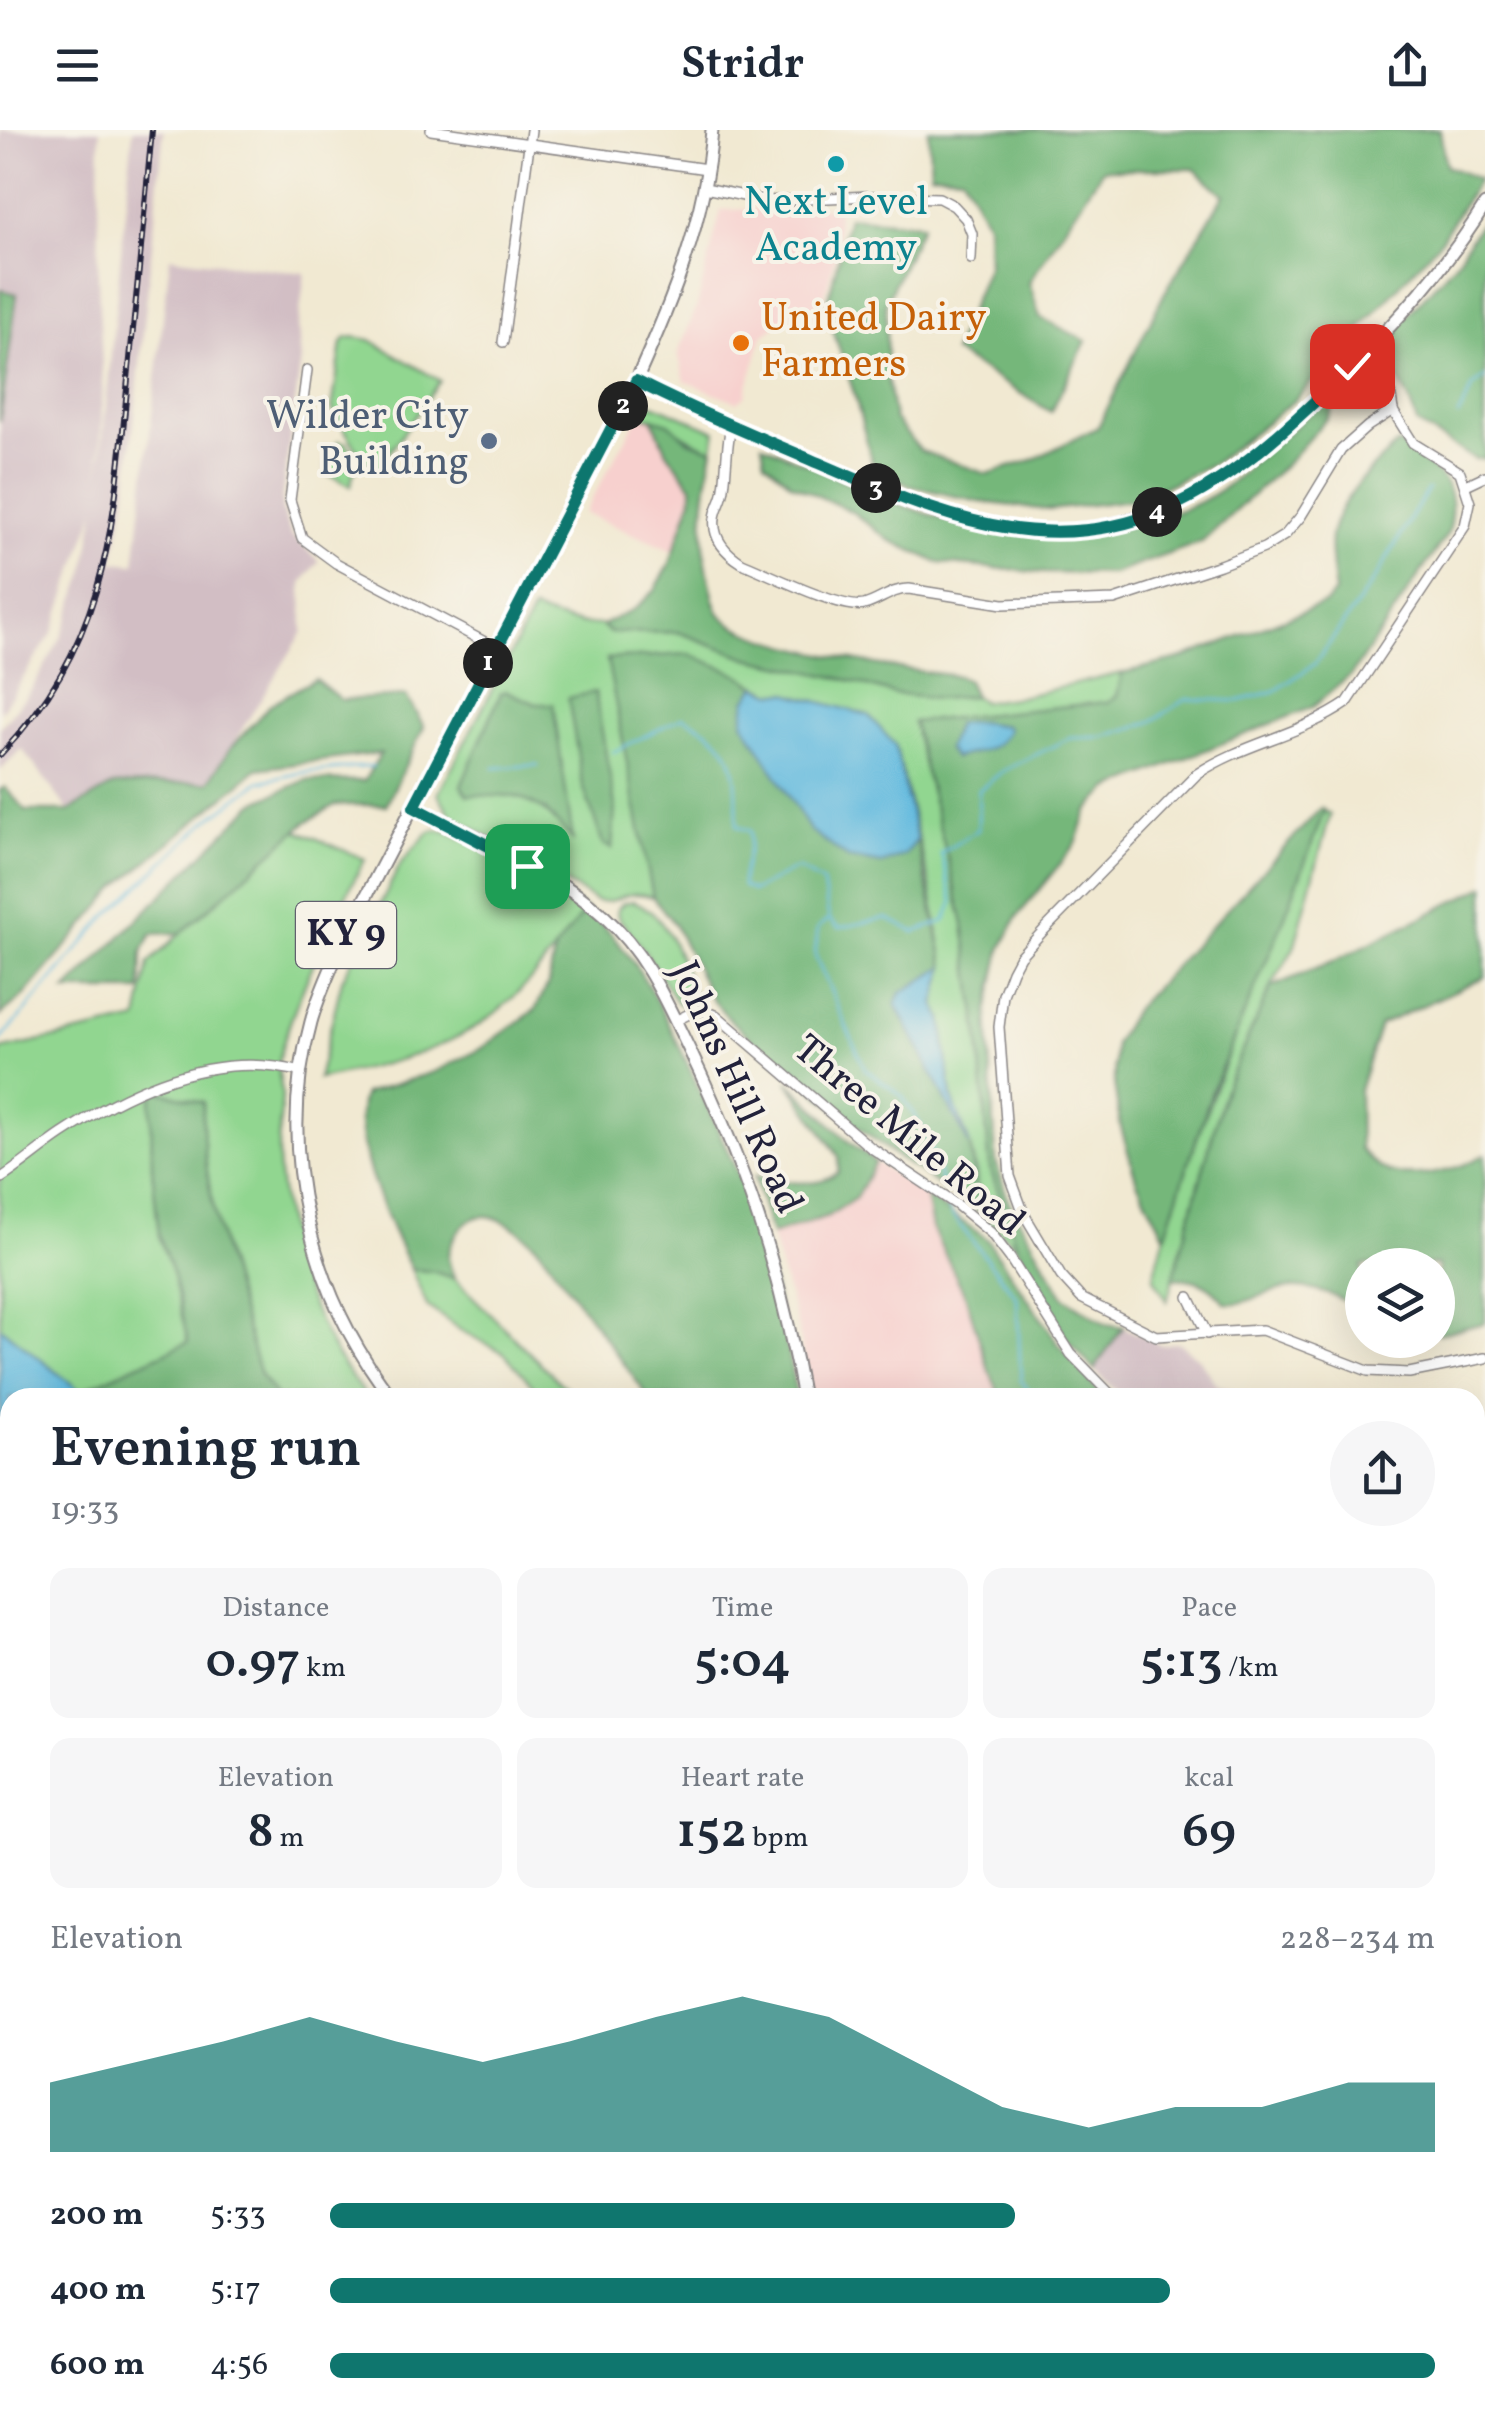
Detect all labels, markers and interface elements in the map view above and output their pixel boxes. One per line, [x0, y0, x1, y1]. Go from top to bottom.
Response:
text: Stridr [681, 34, 804, 97]
icon: menu [50, 38, 105, 93]
icon: share [1380, 38, 1435, 93]
marker: Next Level Academy [825, 153, 847, 175]
place label: Next Level Academy [744, 176, 928, 278]
place label: United Dairy Farmers [761, 292, 987, 394]
pin [1310, 324, 1395, 409]
marker: United Dairy Farmers [730, 332, 752, 354]
icon: check [1325, 339, 1380, 394]
pin: 2 [598, 381, 648, 431]
text: 2 [616, 386, 630, 425]
place label: Wilder City Building [266, 390, 469, 492]
marker: Wilder City Building [478, 430, 500, 452]
pin: 3 [851, 463, 901, 513]
text: 3 [869, 468, 883, 507]
pin: 4 [1132, 487, 1182, 537]
text: 4 [1149, 492, 1165, 531]
pin: 1 [463, 638, 513, 688]
text: 1 [482, 643, 494, 682]
pin [485, 824, 570, 909]
icon: arrive [500, 839, 555, 894]
road number: KY 9 [296, 902, 396, 968]
street label: Johns Hill Road [654, 953, 816, 1223]
street label: Three Mile Road [780, 1023, 1036, 1251]
map controls [1345, 1248, 1455, 1358]
button: layers [1345, 1248, 1455, 1358]
text: Evening run [50, 1413, 362, 1489]
button: share [1330, 1421, 1435, 1526]
text: 19:33 [50, 1489, 119, 1533]
text: Distance [222, 1589, 329, 1628]
text: Time [712, 1589, 773, 1628]
text: Pace [1181, 1589, 1237, 1628]
text: 0.97 [206, 1628, 300, 1698]
text: 5:04 [694, 1628, 791, 1698]
text: 5:13 [1140, 1628, 1223, 1698]
text: km [300, 1649, 346, 1688]
text: /km [1223, 1649, 1278, 1688]
text: Elevation [218, 1759, 334, 1798]
text: Heart rate [681, 1759, 804, 1798]
text: kcal [1184, 1759, 1234, 1798]
text: 8 [247, 1798, 274, 1868]
text: 152 [677, 1798, 747, 1868]
text: 69 [1182, 1798, 1236, 1868]
text: m [274, 1819, 304, 1858]
text: bpm [747, 1819, 808, 1858]
text: Elevation [50, 1918, 183, 1962]
text: 228–234 m [1280, 1918, 1435, 1962]
text: 200 m [50, 2194, 144, 2238]
text: 5:33 [210, 2194, 266, 2238]
text: 400 m [50, 2269, 146, 2313]
text: 5:17 [210, 2269, 261, 2313]
text: 600 m [50, 2344, 145, 2388]
text: 4:56 [210, 2344, 268, 2388]

